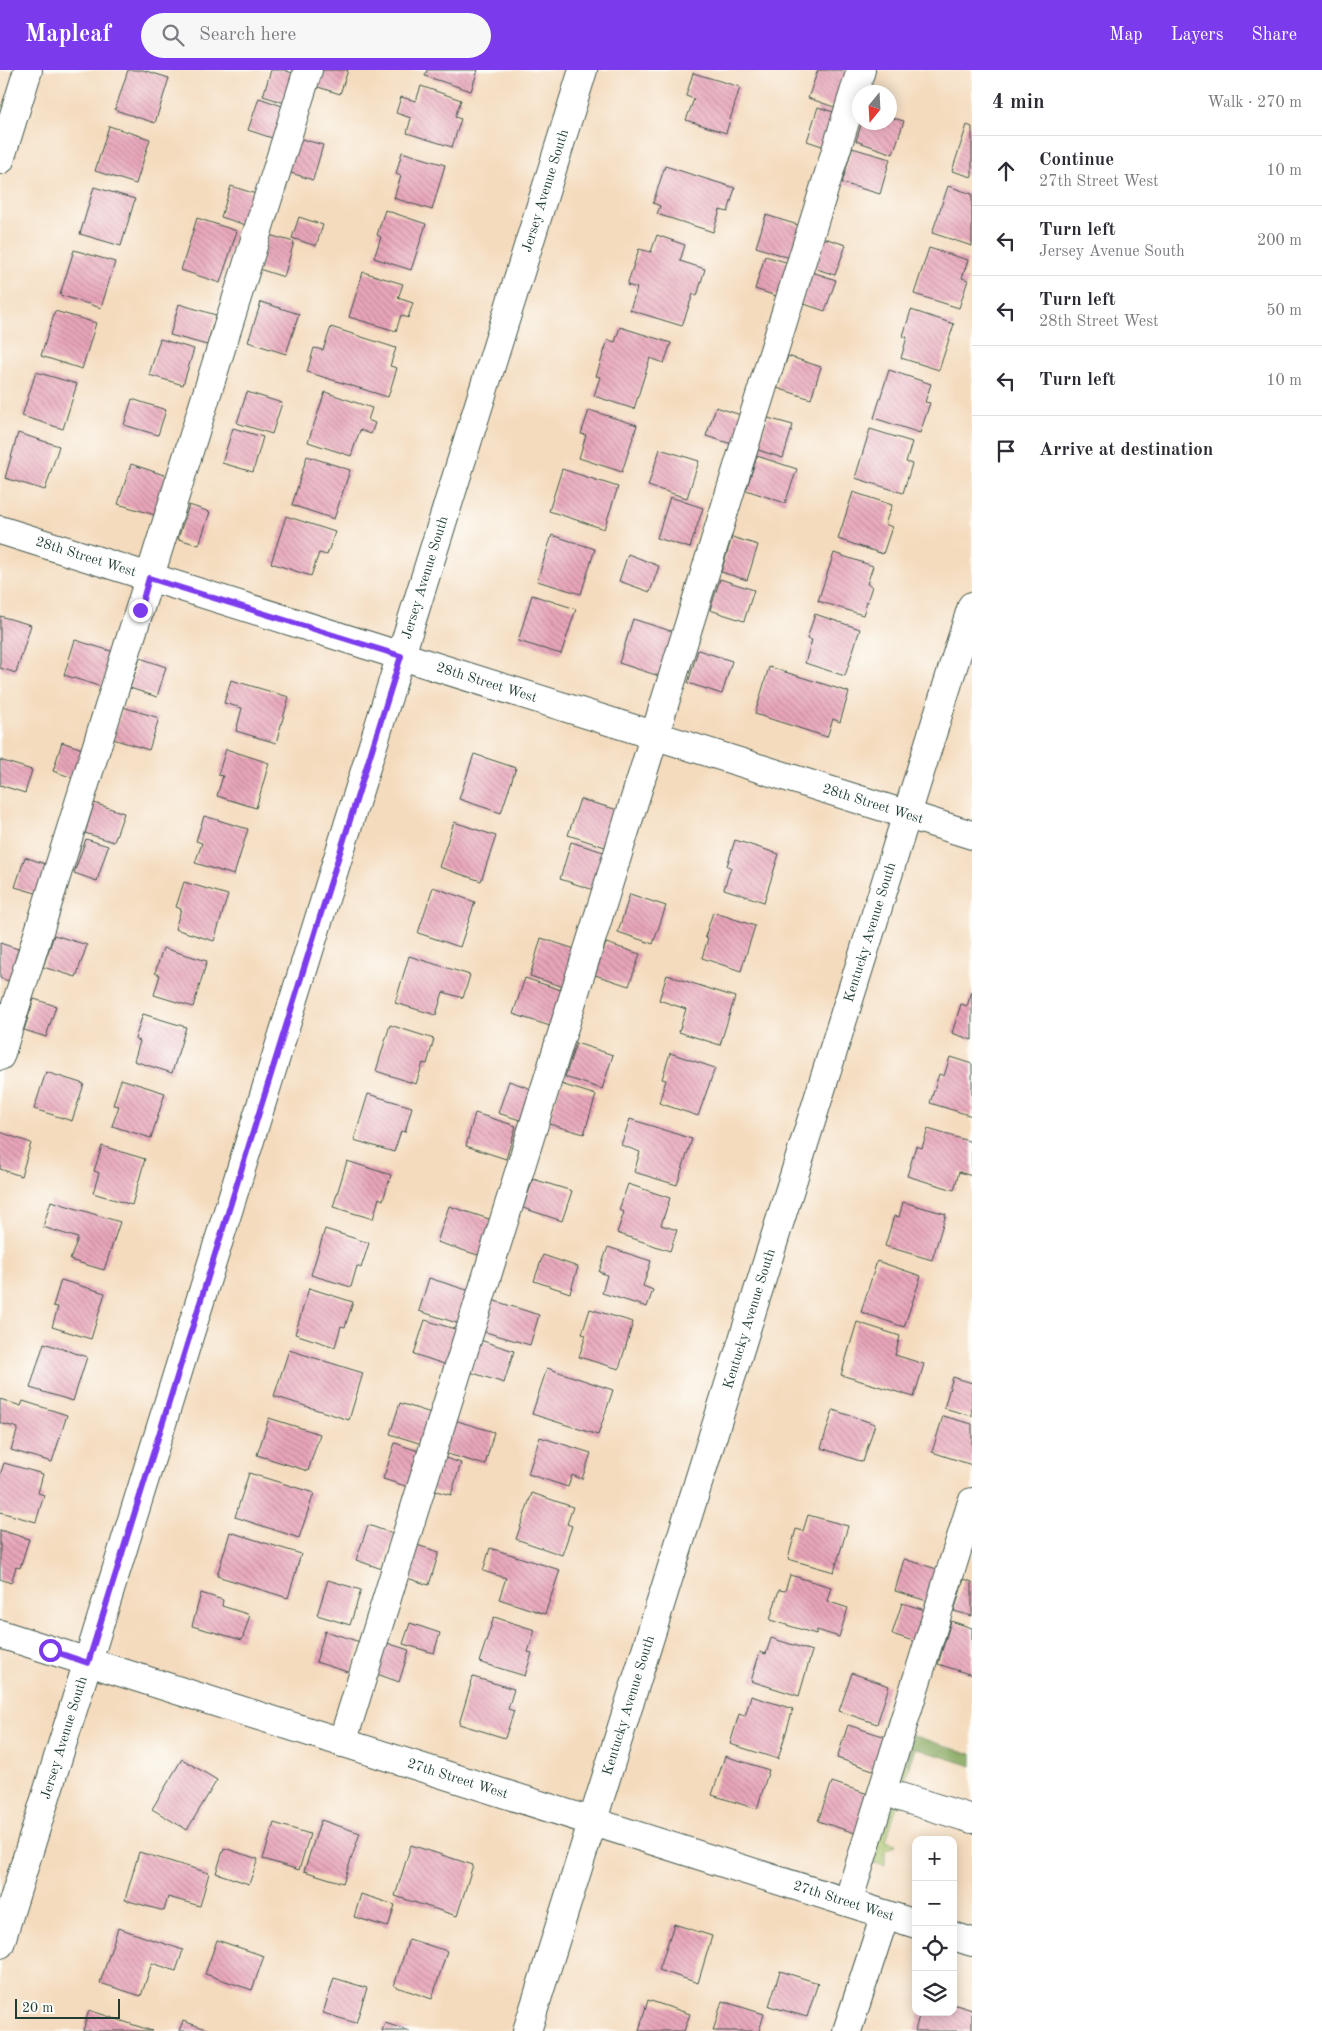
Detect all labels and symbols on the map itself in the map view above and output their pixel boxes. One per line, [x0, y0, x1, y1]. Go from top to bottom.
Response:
north arrow [852, 85, 897, 130]
street label: Jersey Avenue South [520, 127, 571, 254]
street label: Jersey Avenue South [399, 514, 451, 641]
street label: 28th Street West [34, 535, 138, 579]
route end [129, 599, 152, 622]
street label: 28th Street West [435, 660, 539, 705]
street label: 28th Street West [821, 782, 925, 826]
street label: Kentucky Avenue South [842, 860, 899, 1004]
street label: Kentucky Avenue South [721, 1247, 778, 1391]
street label: Kentucky Avenue South [600, 1633, 657, 1777]
route start [39, 1639, 62, 1662]
street label: Jersey Avenue South [39, 1674, 90, 1801]
street label: 27th Street West [406, 1756, 510, 1801]
street label: 27th Street West [792, 1879, 896, 1924]
scale bar [15, 1996, 120, 2019]

